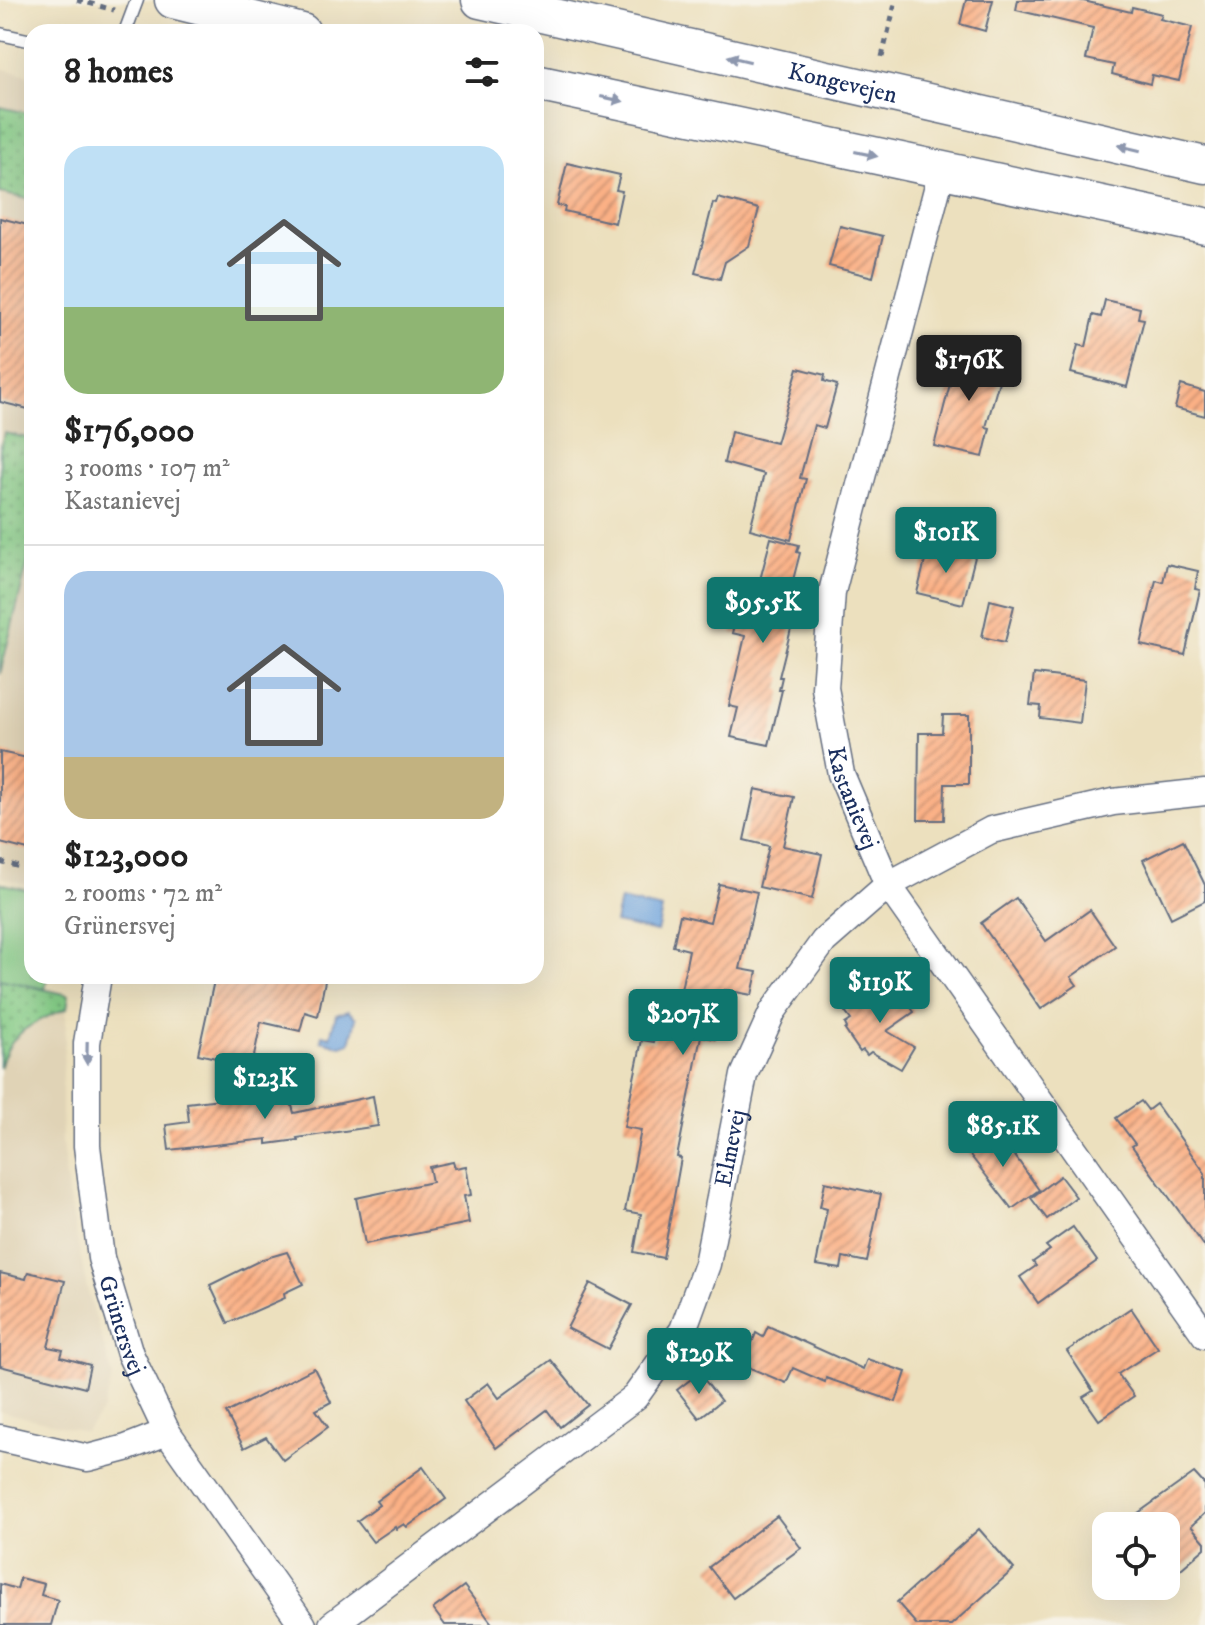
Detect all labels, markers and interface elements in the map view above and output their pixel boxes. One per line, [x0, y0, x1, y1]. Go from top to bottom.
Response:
icon: filters [460, 50, 504, 94]
text: 8 homes [64, 51, 173, 93]
one-way arrow [726, 52, 751, 65]
street label: Kongevejen [785, 57, 900, 111]
one-way arrow [600, 93, 625, 106]
one-way arrow [1116, 141, 1141, 154]
one-way arrow [854, 148, 879, 161]
icon: home [212, 198, 356, 342]
pin: $176K [913, 335, 1025, 403]
text: $176K [934, 344, 1004, 377]
text: $176,000 [64, 410, 195, 452]
text: 3 rooms · 107 m² [64, 452, 230, 485]
text: Kastanievej [64, 485, 181, 518]
pin: $101K [890, 507, 1002, 575]
text: $101K [913, 516, 979, 549]
pin: $95.5K [698, 577, 828, 645]
text: $95.5K [725, 586, 801, 619]
icon: home [212, 623, 356, 767]
street label: Kastanievej [820, 744, 885, 854]
text: $123,000 [64, 835, 188, 877]
text: 2 rooms · 72 m² [64, 877, 222, 910]
text: Grünersvej [64, 910, 175, 943]
pin: $119K [824, 957, 936, 1025]
text: $119K [848, 966, 912, 999]
pin: $207K [627, 989, 739, 1057]
text: $207K [647, 998, 719, 1031]
one-way arrow [81, 1041, 94, 1066]
pin: $123K [209, 1053, 321, 1121]
text: $123K [233, 1062, 297, 1095]
pin: $85.1K [938, 1101, 1068, 1169]
street label: Elmevej [708, 1107, 753, 1190]
text: $85.1K [966, 1110, 1040, 1143]
street label: Grünersvej [91, 1272, 152, 1380]
pin: $129K [643, 1328, 755, 1396]
text: $129K [665, 1337, 733, 1370]
map controls [1092, 1512, 1180, 1600]
button: locate [1092, 1512, 1180, 1600]

